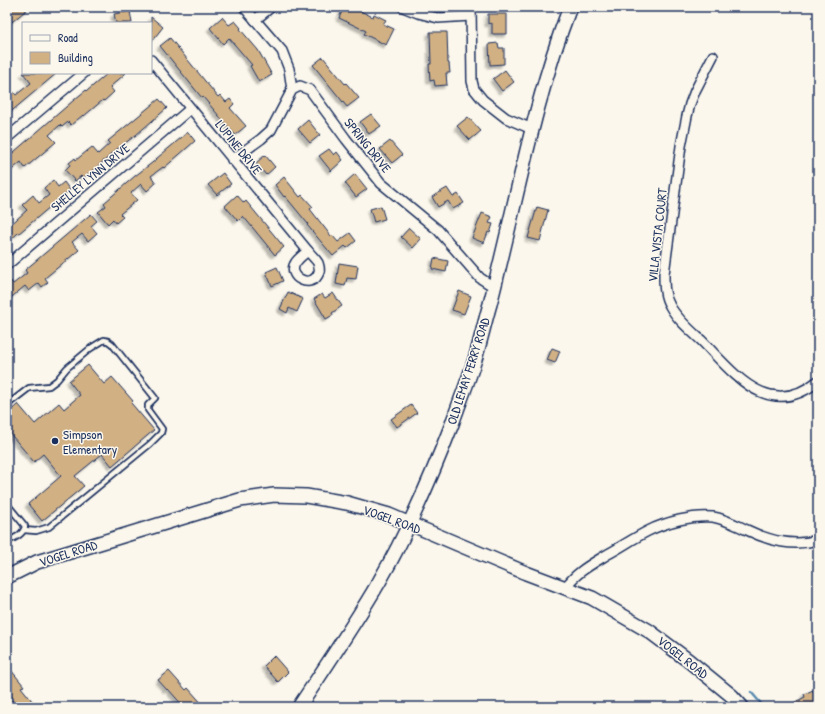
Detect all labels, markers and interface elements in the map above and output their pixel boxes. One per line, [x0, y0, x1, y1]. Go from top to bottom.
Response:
legend [22, 22, 152, 74]
text: Road [58, 29, 78, 46]
text: Building [58, 49, 93, 66]
street label: SPRING DRIVE [340, 114, 396, 176]
street label: LUPINE DRIVE [212, 116, 267, 178]
street label: SHELLEY LYNN DRIVE [47, 139, 133, 215]
street label: VILLA VISTA COURT [643, 186, 671, 283]
street label: OLD LEMAY FERRY ROAD [442, 314, 494, 427]
place label: Simpson Elementary [63, 425, 118, 458]
marker: Simpson Elementary [50, 436, 60, 446]
street label: VOGEL ROAD [361, 500, 424, 538]
street label: VOGEL ROAD [37, 535, 100, 571]
street label: VOGEL ROAD [654, 631, 713, 683]

